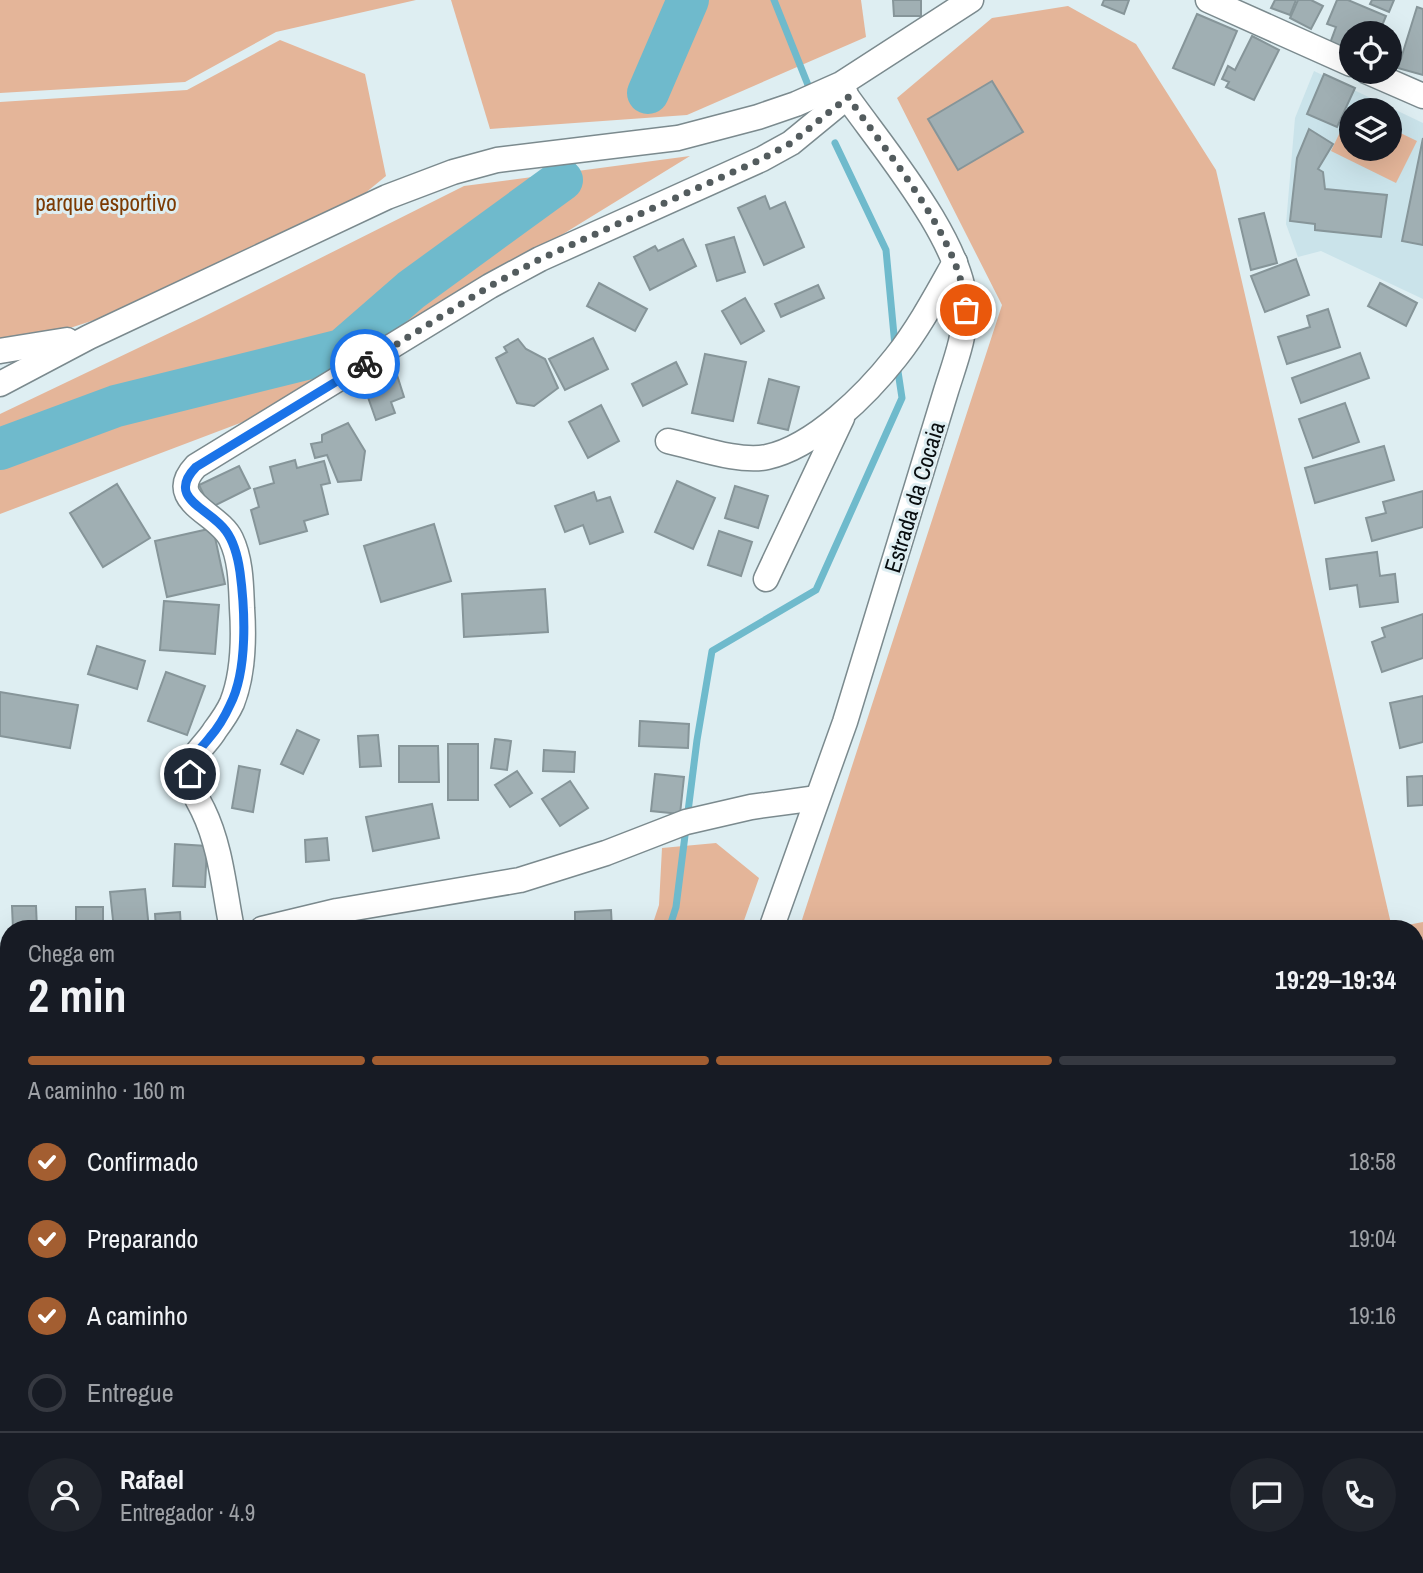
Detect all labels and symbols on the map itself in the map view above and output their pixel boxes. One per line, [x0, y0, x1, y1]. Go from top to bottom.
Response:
park label: parque esportivo [35, 187, 177, 218]
pin [936, 280, 996, 340]
courier [330, 329, 400, 399]
street label: Estrada da Cocaia [876, 417, 952, 576]
pin [160, 744, 220, 804]

